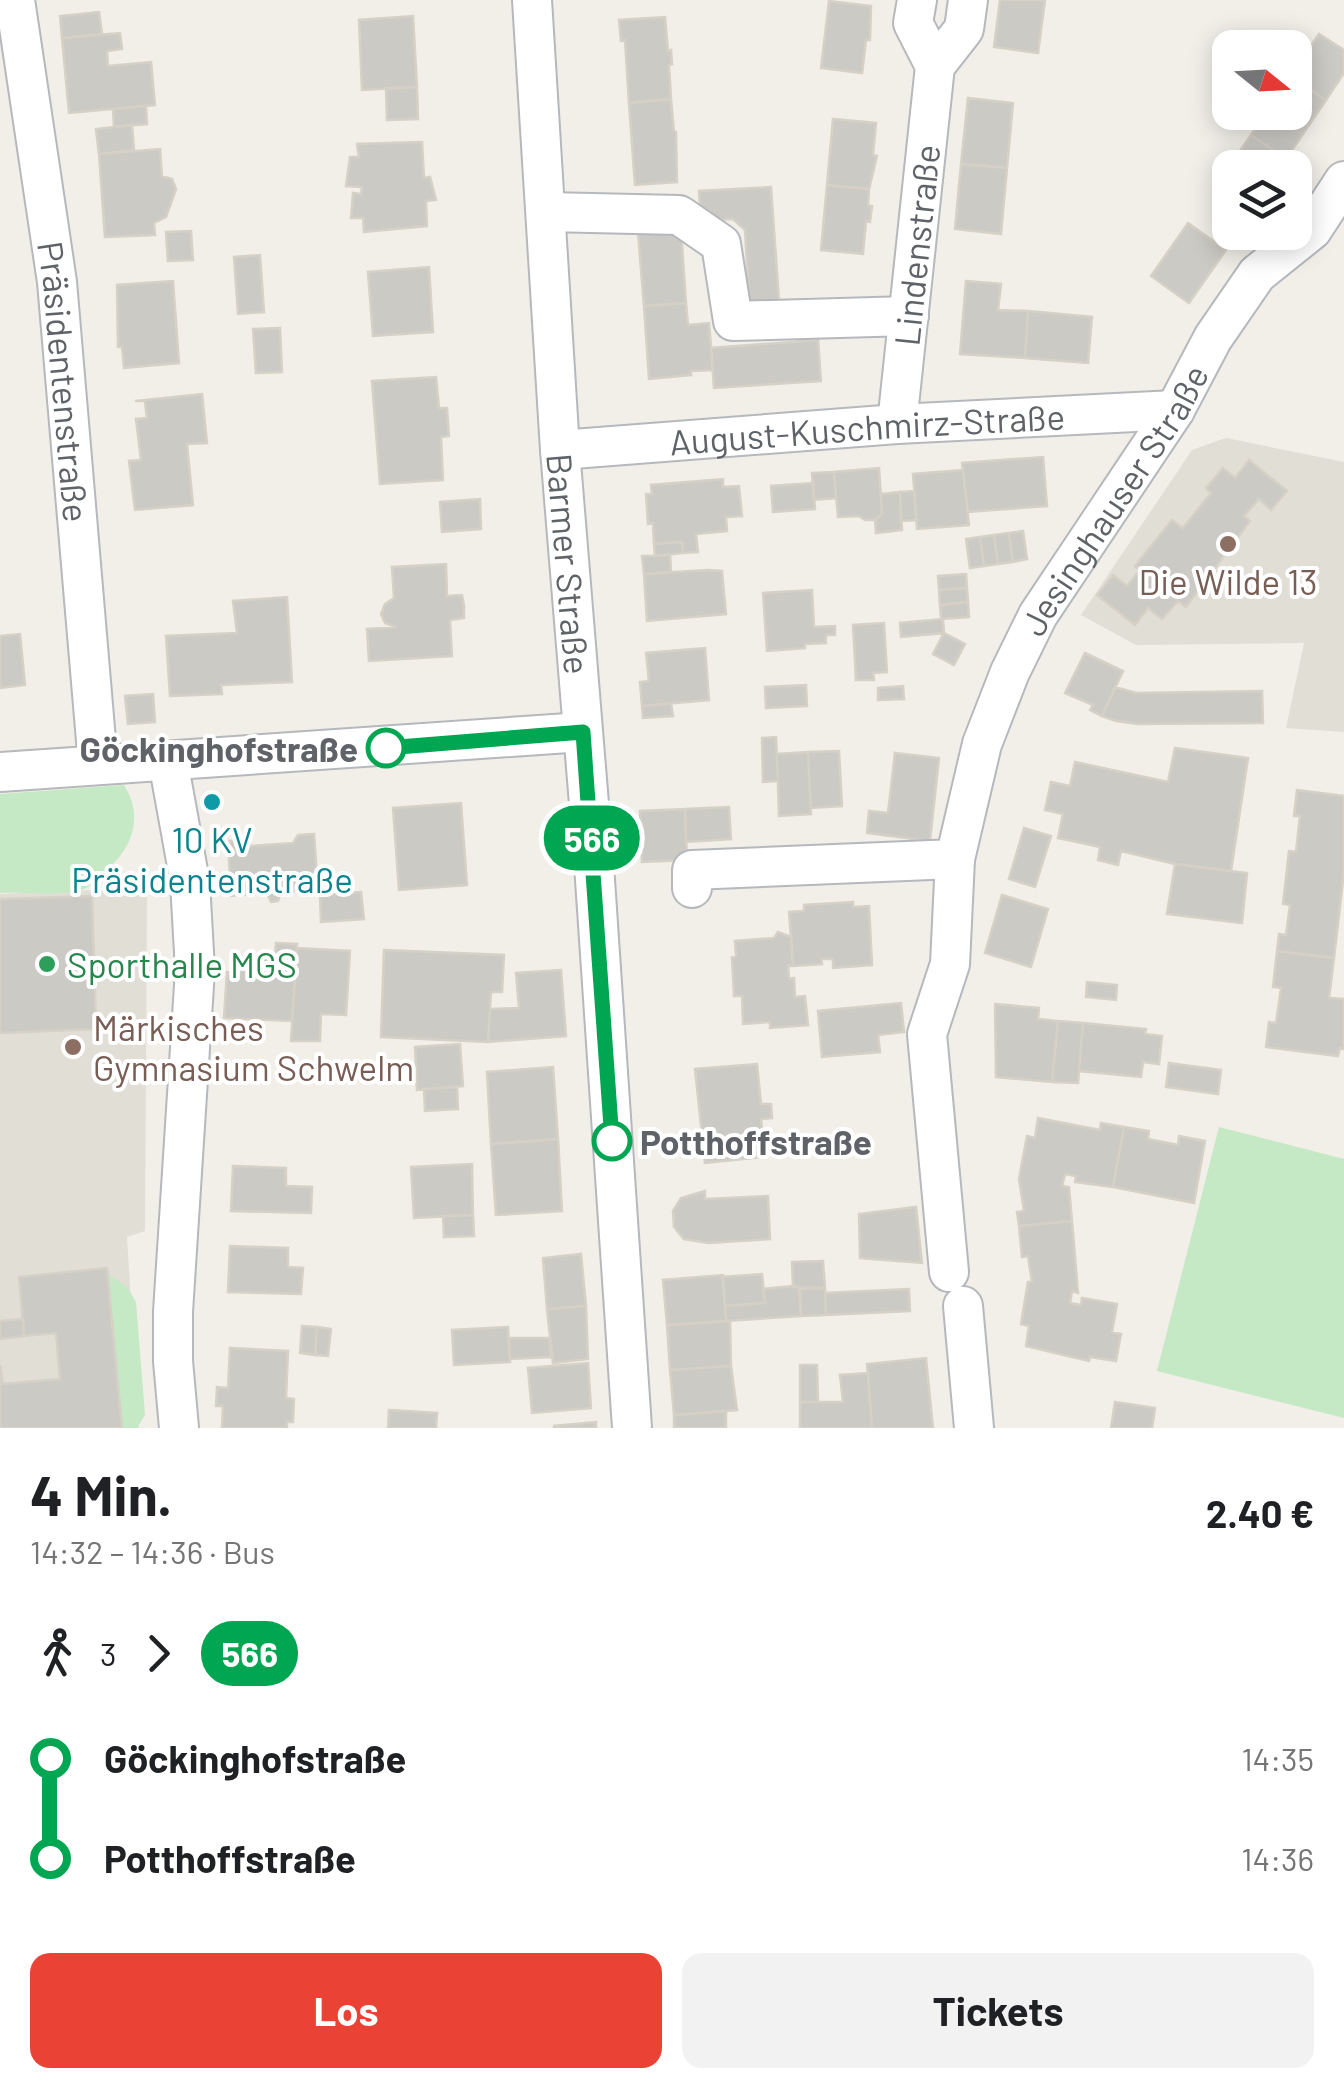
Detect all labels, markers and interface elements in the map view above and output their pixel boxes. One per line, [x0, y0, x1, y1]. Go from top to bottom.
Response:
north arrow [1212, 30, 1312, 130]
map controls [1212, 30, 1312, 250]
street label: Lindenstraße [884, 142, 948, 348]
button: layers [1212, 150, 1312, 250]
street label: Präsidentenstraße [30, 238, 98, 524]
street label: Jesinghauser Straße [1011, 357, 1216, 642]
street label: August-Kuschmirz-Straße [668, 395, 1066, 462]
street label: Barmer Straße [539, 452, 599, 676]
marker: Die Wilde 13 [1217, 533, 1239, 555]
place label: Die Wilde 13 [1139, 560, 1317, 602]
place label: Göckinghofstraße [80, 727, 358, 769]
marker: Göckinghofstraße [367, 729, 405, 767]
marker: 10 KV Präsidentenstraße [201, 791, 223, 813]
line badge: 566 [534, 806, 650, 870]
text: 566 [564, 817, 620, 859]
place label: 10 KV Präsidentenstraße [71, 818, 353, 900]
place label: Sporthalle MGS [67, 943, 297, 985]
marker: Sporthalle MGS [36, 953, 58, 975]
place label: Märkisches Gymnasium Schwelm [93, 1006, 414, 1088]
marker: Märkisches Gymnasium Schwelm [62, 1036, 84, 1058]
place label: Potthoffstraße [640, 1120, 872, 1162]
marker: Potthoffstraße [593, 1122, 631, 1160]
text: 4 Min. [30, 1461, 172, 1527]
text: 2.40 € [1206, 1490, 1314, 1536]
text: 14:32 – 14:36 · Bus [30, 1532, 275, 1570]
icon: walk [30, 1626, 85, 1681]
icon: forward [131, 1626, 186, 1681]
text: 566 [221, 1632, 278, 1674]
text: 3 [100, 1634, 116, 1672]
text: Göckinghofstraße [104, 1735, 406, 1781]
text: 14:35 [1241, 1739, 1314, 1777]
text: Potthoffstraße [104, 1835, 356, 1881]
text: 14:36 [1241, 1839, 1314, 1877]
button: Los [30, 1953, 662, 2068]
button: Tickets [682, 1953, 1314, 2068]

